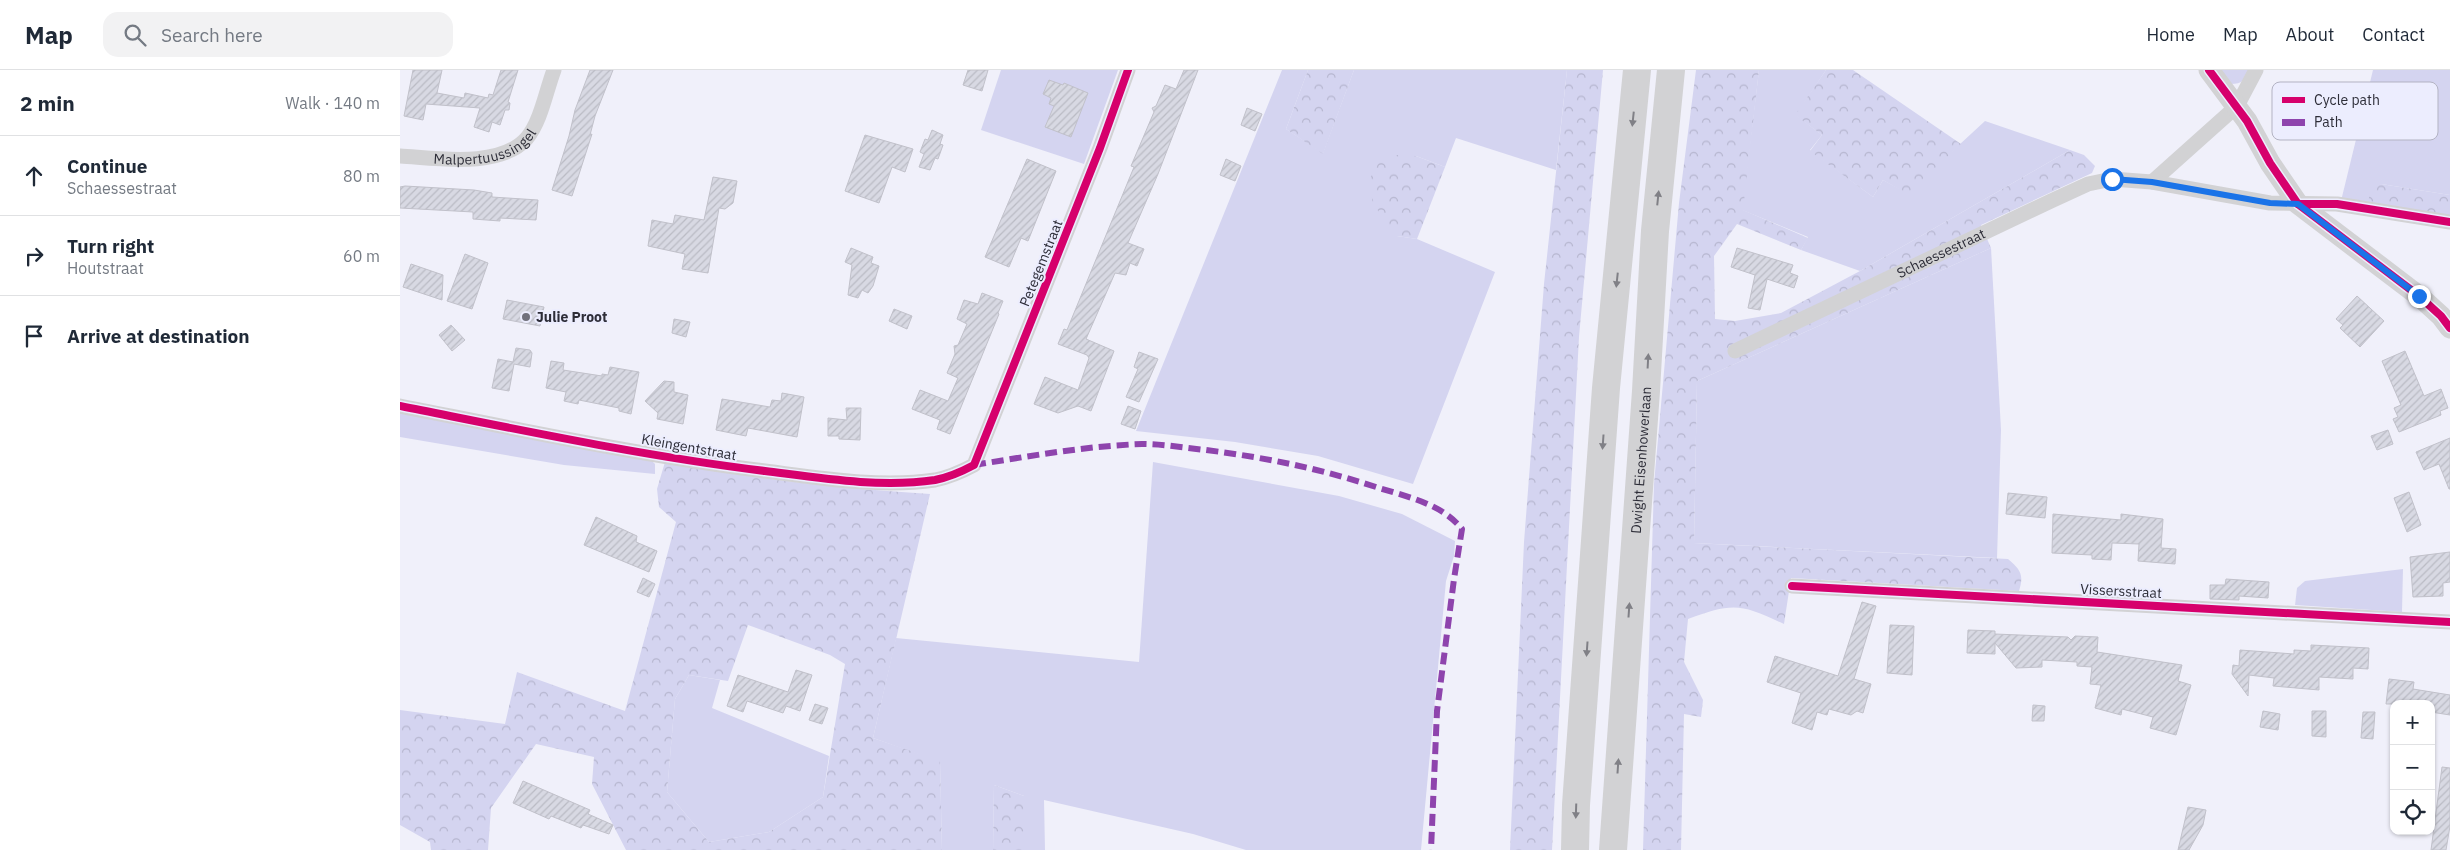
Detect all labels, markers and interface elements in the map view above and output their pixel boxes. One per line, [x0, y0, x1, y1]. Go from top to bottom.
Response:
search box [103, 12, 453, 57]
text: Map [25, 19, 73, 51]
icon: search [121, 21, 149, 49]
text: Search here [161, 23, 263, 47]
text: Home [2147, 23, 2195, 46]
text: Map [2223, 23, 2258, 46]
text: About [2286, 23, 2334, 46]
text: Contact [2362, 23, 2425, 46]
legend [2272, 82, 2438, 140]
text: 2 min [20, 89, 75, 117]
text: Cycle path [2314, 91, 2380, 109]
text: Walk · 140 m [285, 93, 380, 113]
one-way arrow [1628, 111, 1636, 127]
text: Path [2314, 113, 2343, 131]
street label: Malpertuussingel [433, 125, 540, 169]
text: Continue [67, 154, 147, 178]
icon: ahead [20, 162, 48, 190]
text: 80 m [343, 166, 380, 186]
route start [2101, 168, 2124, 191]
text: Schaessestraat [67, 178, 177, 198]
one-way arrow [1655, 190, 1663, 206]
street label: Petegemstraat [1015, 217, 1067, 309]
street label: Schaessestraat [1894, 224, 1988, 282]
text: Turn right [67, 234, 154, 258]
icon: right [20, 242, 48, 270]
text: 60 m [343, 246, 380, 266]
text: Houtstraat [67, 258, 144, 278]
one-way arrow [1613, 273, 1621, 289]
route end [2408, 285, 2431, 308]
place label: Julie Proot [536, 308, 607, 326]
marker: Julie Proot [520, 311, 532, 323]
icon: arrive [20, 322, 48, 350]
text: Arrive at destination [67, 324, 250, 348]
one-way arrow [1644, 352, 1652, 368]
street label: Dwight Eisenhowerlaan [1627, 386, 1655, 534]
street label: Kleingentstraat [640, 430, 738, 464]
one-way arrow [1598, 434, 1606, 450]
street label: Vissersstraat [2080, 580, 2162, 602]
one-way arrow [1625, 602, 1633, 618]
one-way arrow [1583, 641, 1591, 657]
map controls [2390, 700, 2435, 835]
button: + [2390, 700, 2435, 745]
button: − [2390, 745, 2435, 790]
one-way arrow [1615, 758, 1623, 774]
button: locate [2390, 790, 2435, 835]
one-way arrow [1572, 804, 1580, 820]

